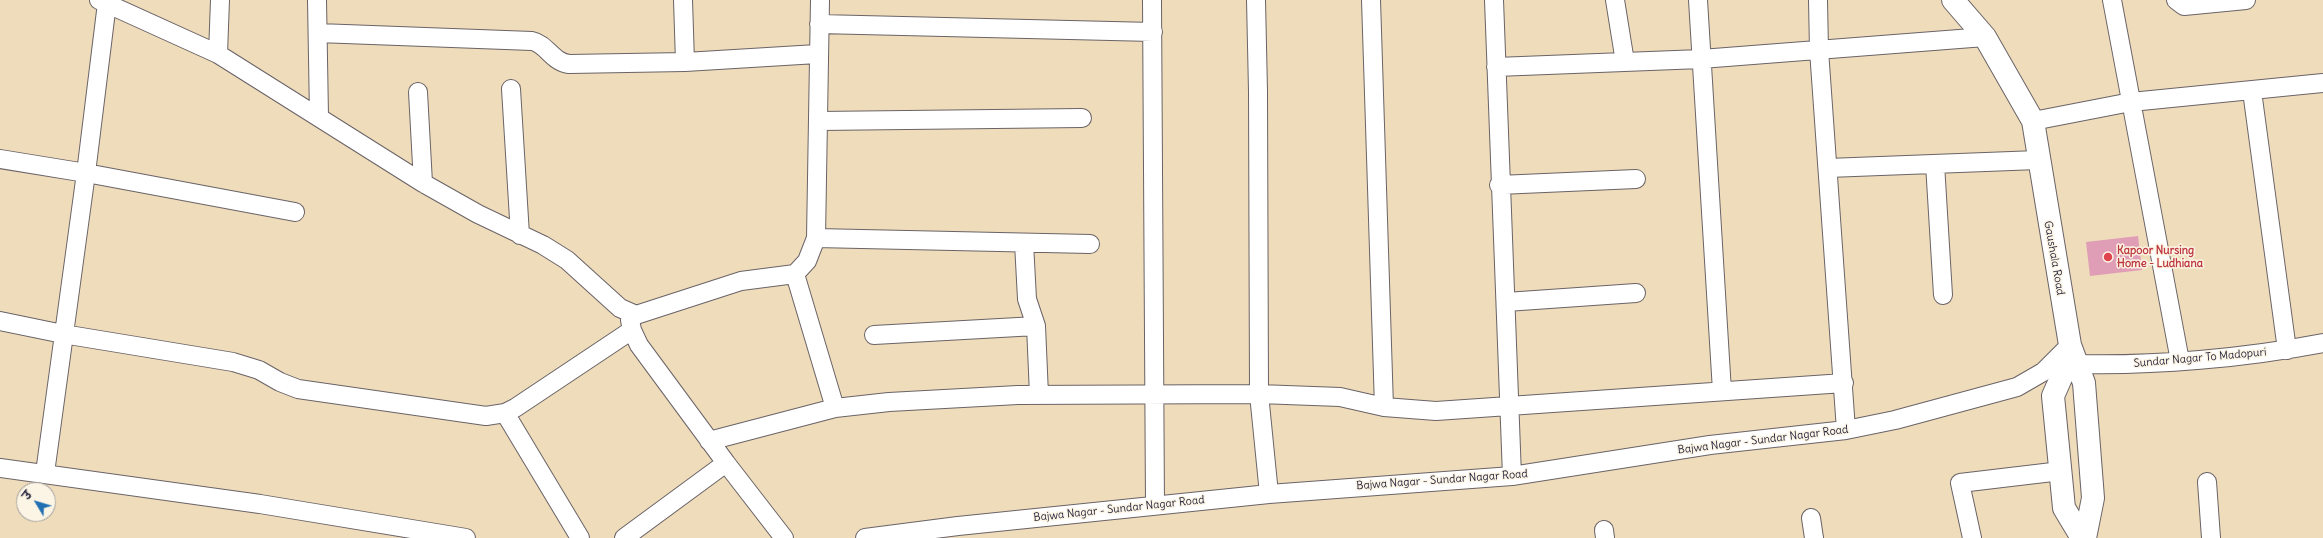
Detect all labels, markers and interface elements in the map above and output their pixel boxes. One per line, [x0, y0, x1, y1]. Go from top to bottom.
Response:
street label: Gaushala Road [2041, 220, 2067, 296]
place label: Kapoor Nursing Home - Ludhiana [2117, 244, 2203, 270]
marker: Kapoor Nursing Home - Ludhiana [2102, 251, 2114, 263]
street label: Sundar Nagar To Madopuri [2133, 346, 2267, 370]
street label: Bajwa Nagar - Sundar Nagar Road [1677, 423, 1849, 457]
street label: Bajwa Nagar - Sundar Nagar Road [1356, 467, 1528, 493]
north arrow [16, 482, 56, 522]
text: उ [20, 488, 35, 502]
street label: Bajwa Nagar - Sundar Nagar Road [1033, 493, 1205, 525]

